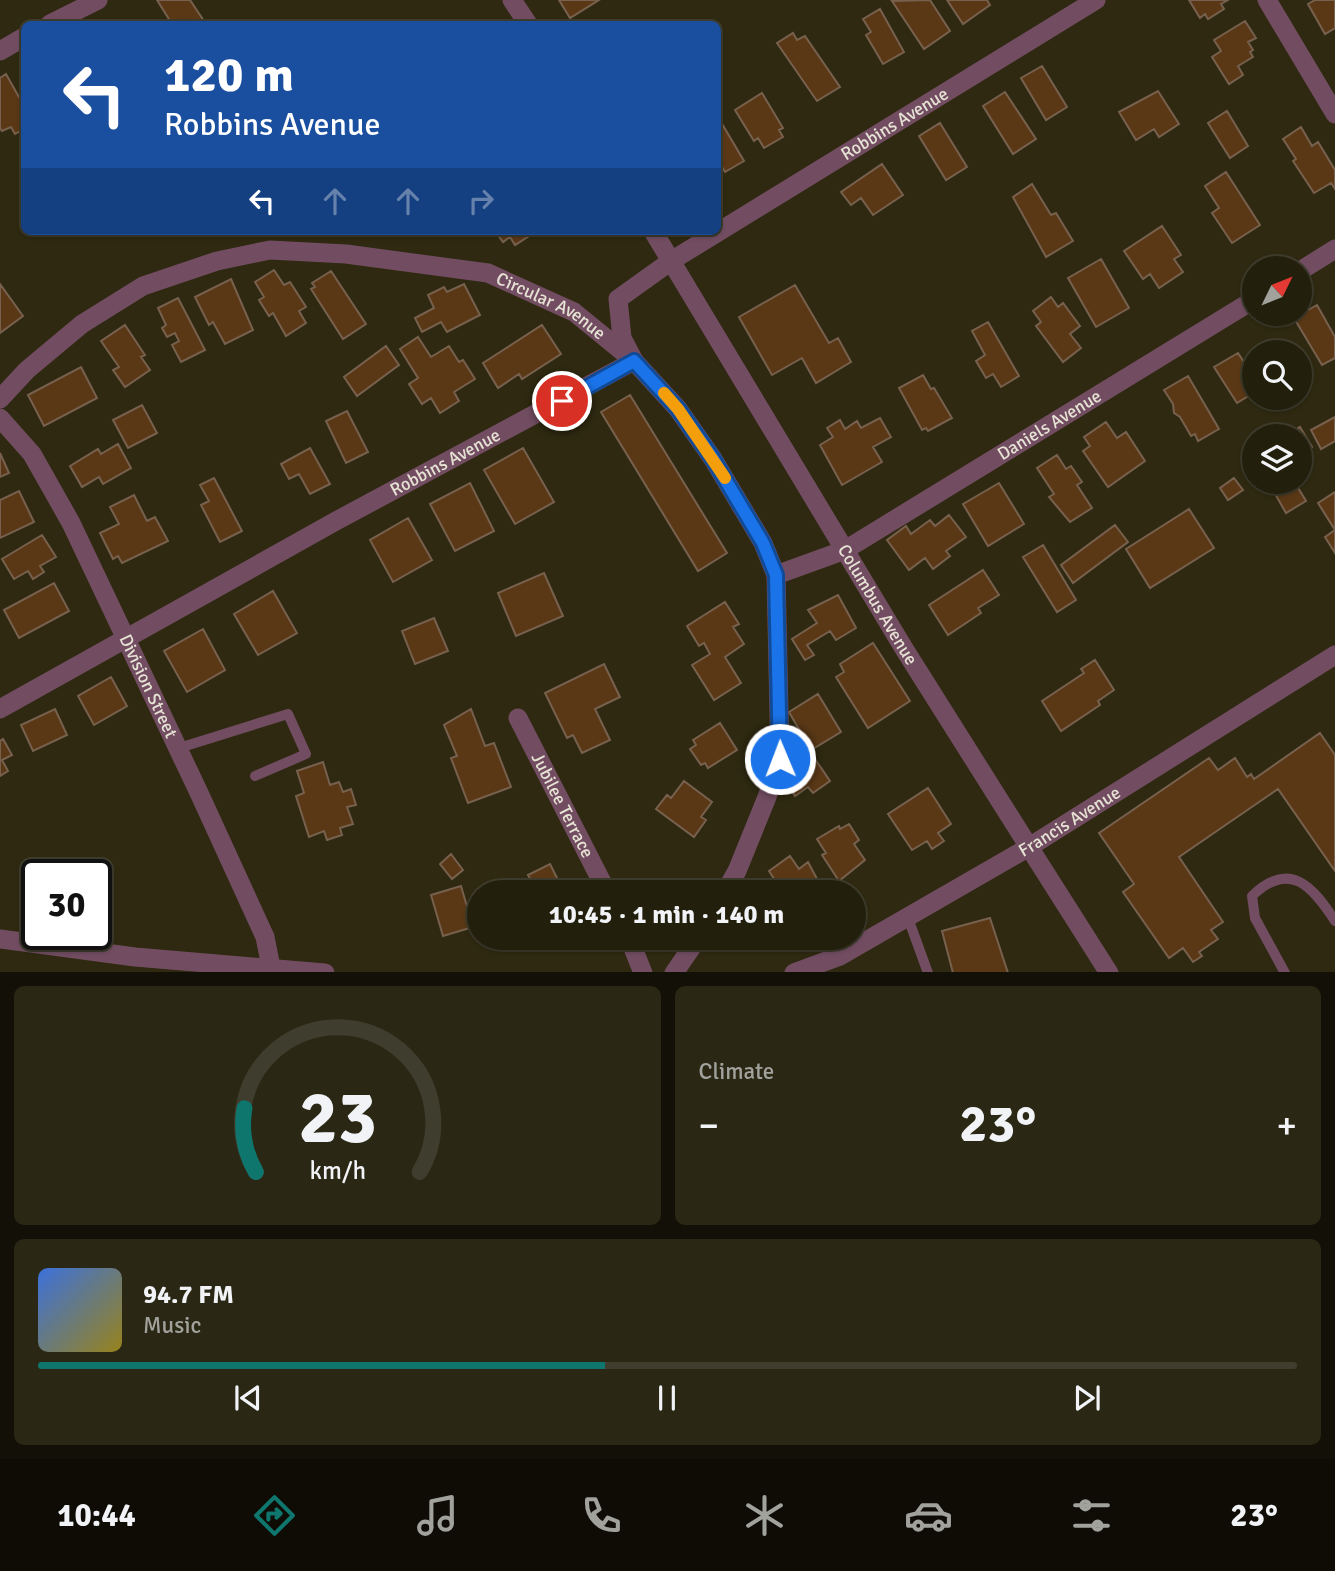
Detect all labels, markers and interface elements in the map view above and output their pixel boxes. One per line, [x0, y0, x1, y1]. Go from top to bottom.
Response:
text: 120 m [164, 45, 294, 105]
icon: left [49, 49, 140, 140]
street label: Robbins Avenue [837, 82, 952, 165]
text: Robbins Avenue [164, 105, 380, 144]
icon: left [243, 182, 281, 220]
icon: ahead [316, 182, 354, 220]
icon: ahead [389, 182, 427, 220]
icon: right [462, 182, 500, 220]
north arrow [1242, 256, 1312, 326]
map controls [1242, 256, 1312, 494]
street label: Circular Avenue [493, 267, 610, 344]
button: search [1242, 340, 1312, 410]
pin [532, 371, 592, 431]
icon: arrive [543, 382, 581, 420]
street label: Daniels Avenue [993, 385, 1105, 465]
street label: Robbins Avenue [386, 424, 504, 501]
button: layers [1242, 424, 1312, 494]
street label: Columbus Avenue [833, 540, 923, 669]
street label: Division Street [114, 631, 182, 742]
position arrow [743, 722, 817, 796]
street label: Jubilee Terrace [527, 749, 599, 862]
street label: Francis Avenue [1015, 781, 1125, 862]
speed limit sign: 30 [21, 859, 112, 950]
text: 10:45 · 1 min · 140 m [549, 899, 784, 931]
text: Climate [699, 1057, 774, 1086]
text: 23 [298, 1074, 377, 1163]
text: 23° [959, 1092, 1036, 1156]
text: − [699, 1102, 719, 1149]
text: + [1276, 1102, 1297, 1149]
text: km/h [309, 1154, 366, 1185]
text: 94.7 FM [143, 1279, 234, 1311]
text: Music [143, 1311, 201, 1340]
icon: previous [229, 1379, 267, 1417]
icon: pause [648, 1379, 686, 1417]
icon: next [1068, 1379, 1106, 1417]
icon: directions [250, 1491, 299, 1540]
icon: music [413, 1491, 462, 1540]
icon: phone [577, 1491, 626, 1540]
icon: climate [740, 1491, 789, 1540]
icon: car [904, 1491, 953, 1540]
icon: filters [1067, 1491, 1116, 1540]
text: 10:44 [57, 1496, 136, 1535]
text: 23° [1230, 1496, 1278, 1535]

